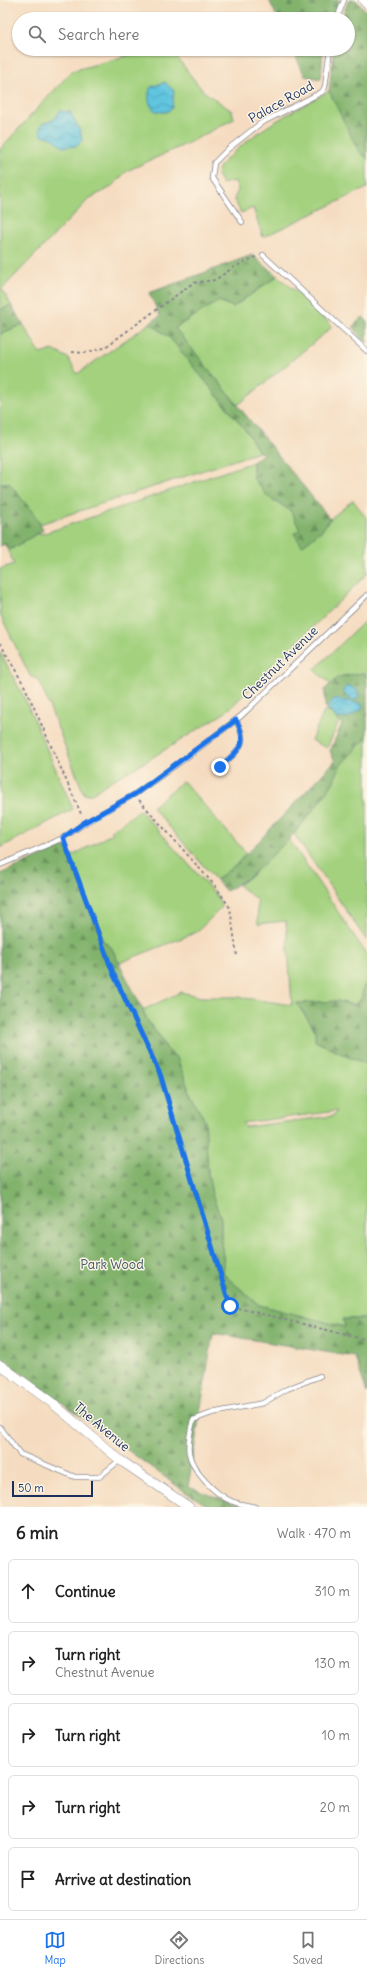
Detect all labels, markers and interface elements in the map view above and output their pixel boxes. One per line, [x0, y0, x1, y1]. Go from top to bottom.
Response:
search box [12, 12, 355, 56]
icon: search [26, 23, 48, 45]
text: Search here [58, 25, 139, 44]
street label: Palace Road [245, 77, 317, 127]
street label: Chestnut Avenue [238, 622, 322, 704]
route end [211, 758, 229, 776]
park label: Park Wood [80, 1256, 144, 1273]
route start [221, 1297, 239, 1315]
street label: The Avenue [70, 1399, 134, 1455]
scale bar [12, 1479, 93, 1498]
text: 50 m [18, 1481, 44, 1495]
text: 6 min [16, 1522, 58, 1544]
text: Walk · 470 m [277, 1525, 351, 1542]
icon: ahead [17, 1580, 39, 1602]
text: Continue [55, 1582, 116, 1601]
text: 310 m [315, 1583, 350, 1600]
text: Turn right [55, 1645, 120, 1664]
icon: right [17, 1652, 39, 1674]
text: 130 m [314, 1655, 350, 1672]
text: Chestnut Avenue [55, 1664, 154, 1681]
icon: right [17, 1724, 39, 1746]
text: Turn right [55, 1726, 120, 1745]
text: 10 m [322, 1727, 350, 1744]
icon: right [17, 1796, 39, 1818]
text: Turn right [55, 1798, 120, 1817]
text: 20 m [320, 1799, 350, 1816]
icon: arrive [17, 1868, 39, 1890]
text: Arrive at destination [55, 1870, 191, 1889]
tab: Map [44, 1929, 66, 1967]
tab: Directions [155, 1929, 204, 1967]
tab: Saved [293, 1929, 323, 1967]

